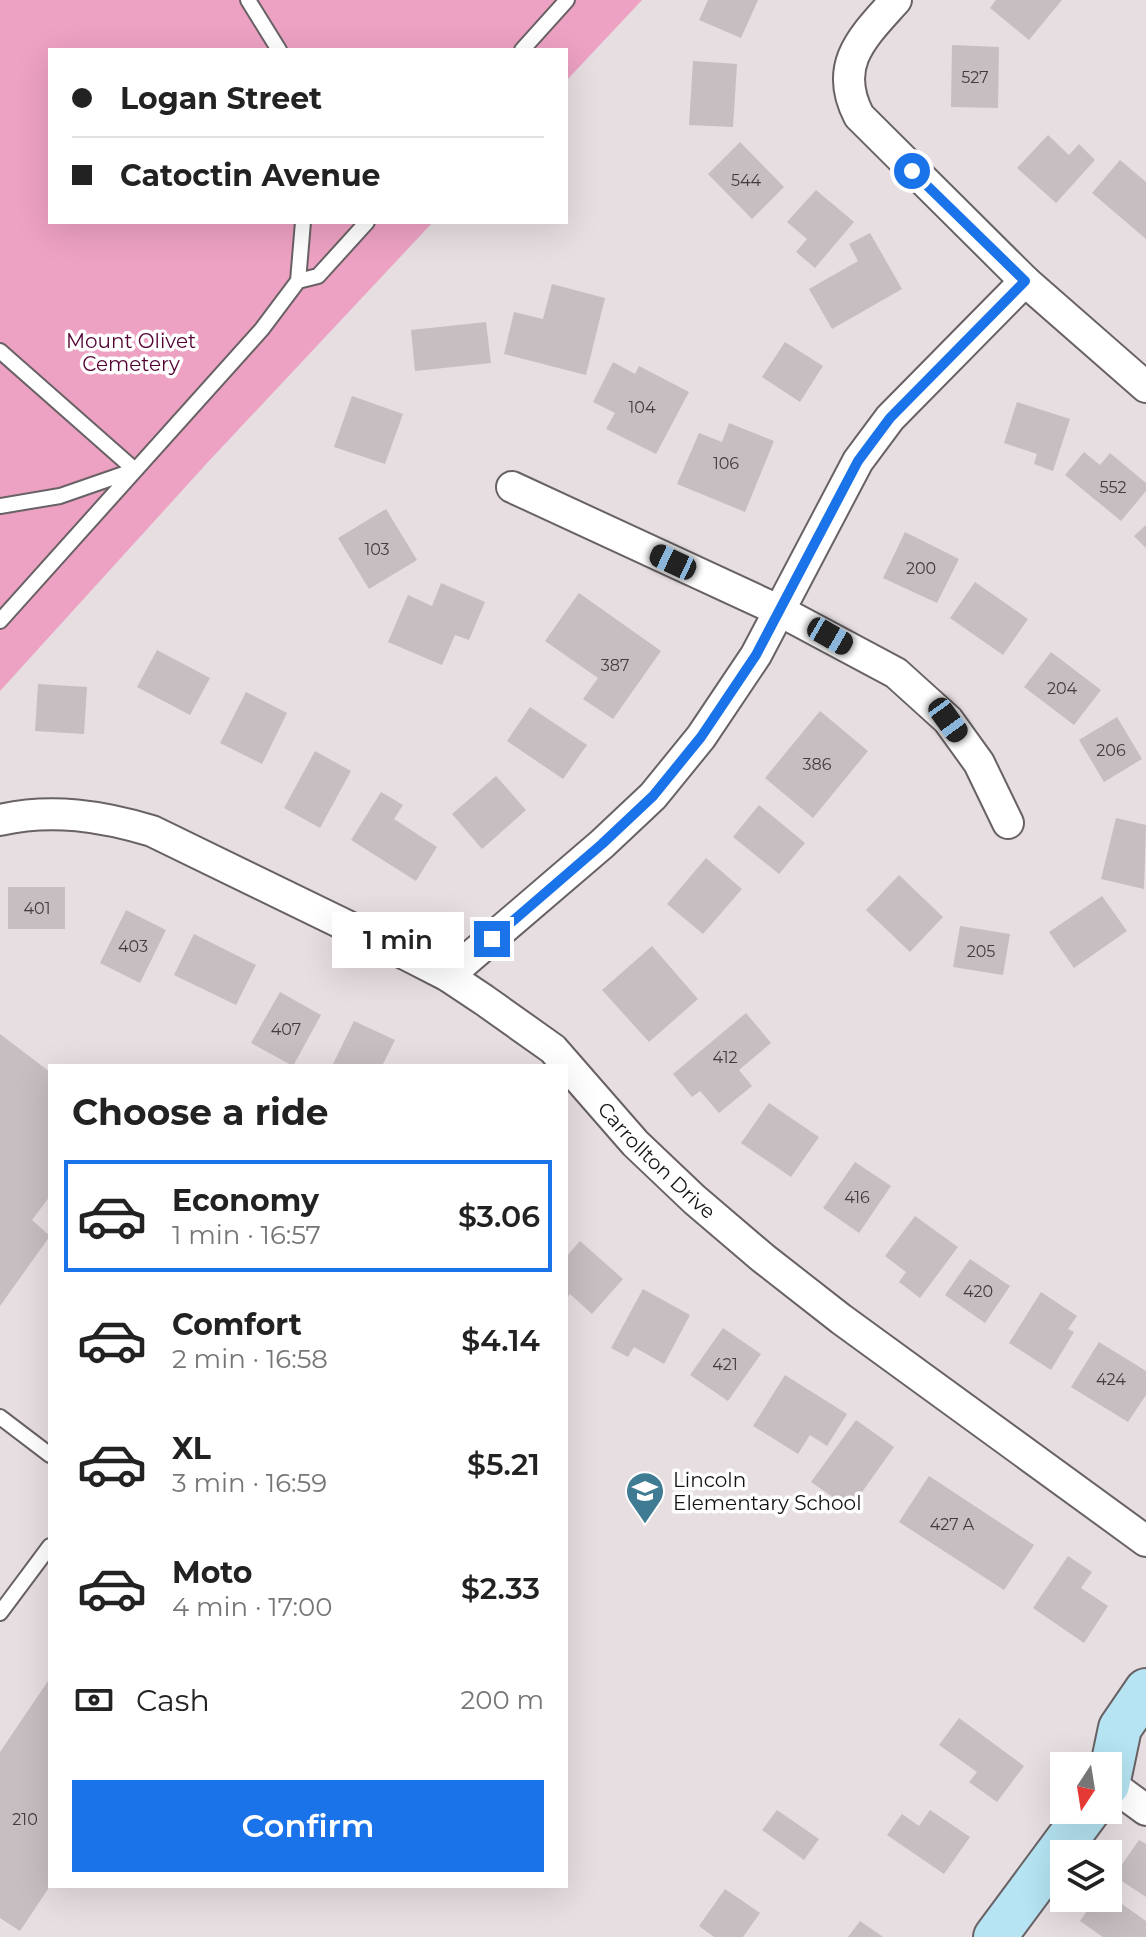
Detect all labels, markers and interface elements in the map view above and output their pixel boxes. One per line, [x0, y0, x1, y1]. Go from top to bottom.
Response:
house number: 527 [961, 68, 989, 87]
text: Logan Street [120, 80, 322, 117]
route start [894, 153, 930, 189]
text: Catoctin Avenue [120, 157, 380, 194]
house number: 544 [731, 171, 762, 190]
park label: Mount Olivet Cemetery [66, 329, 196, 376]
house number: 104 [629, 398, 656, 417]
house number: 106 [713, 454, 739, 473]
house number: 552 [1099, 478, 1127, 497]
house number: 103 [364, 540, 390, 559]
car [646, 541, 700, 583]
house number: 200 [906, 559, 936, 578]
car [803, 614, 857, 658]
house number: 387 [601, 656, 629, 675]
house number: 204 [1047, 679, 1078, 698]
car [924, 694, 972, 746]
house number: 206 [1096, 741, 1126, 760]
house number: 386 [803, 755, 832, 774]
house number: 401 [24, 899, 50, 918]
callout: 1 min [332, 911, 464, 967]
route end [474, 921, 510, 957]
text: 1 min [363, 924, 433, 956]
house number: 403 [118, 937, 148, 956]
house number: 205 [967, 942, 995, 961]
house number: 407 [271, 1020, 301, 1039]
house number: 412 [712, 1048, 738, 1067]
text: Choose a ride [72, 1090, 329, 1134]
street label: Carrollton Drive [593, 1097, 720, 1224]
icon: car [76, 1180, 148, 1252]
text: Economy [172, 1182, 319, 1219]
house number: 416 [844, 1188, 870, 1207]
text: $3.06 [458, 1198, 540, 1235]
text: 1 min · 16:57 [172, 1219, 321, 1251]
house number: 420 [963, 1282, 993, 1301]
icon: car [76, 1304, 148, 1376]
text: Comfort [172, 1306, 302, 1343]
text: $4.14 [461, 1322, 540, 1359]
text: 2 min · 16:58 [172, 1343, 328, 1375]
house number: 421 [712, 1355, 738, 1374]
house number: 424 [1096, 1370, 1126, 1389]
icon: car [76, 1428, 148, 1500]
text: XL [172, 1430, 211, 1467]
text: $5.21 [467, 1446, 540, 1483]
text: 3 min · 16:59 [172, 1467, 327, 1499]
place label: Lincoln Elementary School [673, 1468, 862, 1515]
school or university icon: Lincoln Elementary School [624, 1470, 666, 1525]
house number: 427 A [930, 1515, 975, 1534]
icon: car [76, 1552, 148, 1624]
text: Moto [172, 1554, 253, 1591]
text: $2.33 [461, 1570, 540, 1607]
text: 4 min · 17:00 [172, 1591, 332, 1623]
icon: cash [72, 1678, 116, 1722]
text: Cash [136, 1682, 210, 1719]
text: 200 m [460, 1684, 544, 1716]
north arrow [1050, 1752, 1122, 1824]
map controls [1050, 1752, 1122, 1912]
button: Confirm [72, 1780, 544, 1872]
house number: 210 [12, 1810, 38, 1829]
button: layers [1050, 1840, 1122, 1912]

